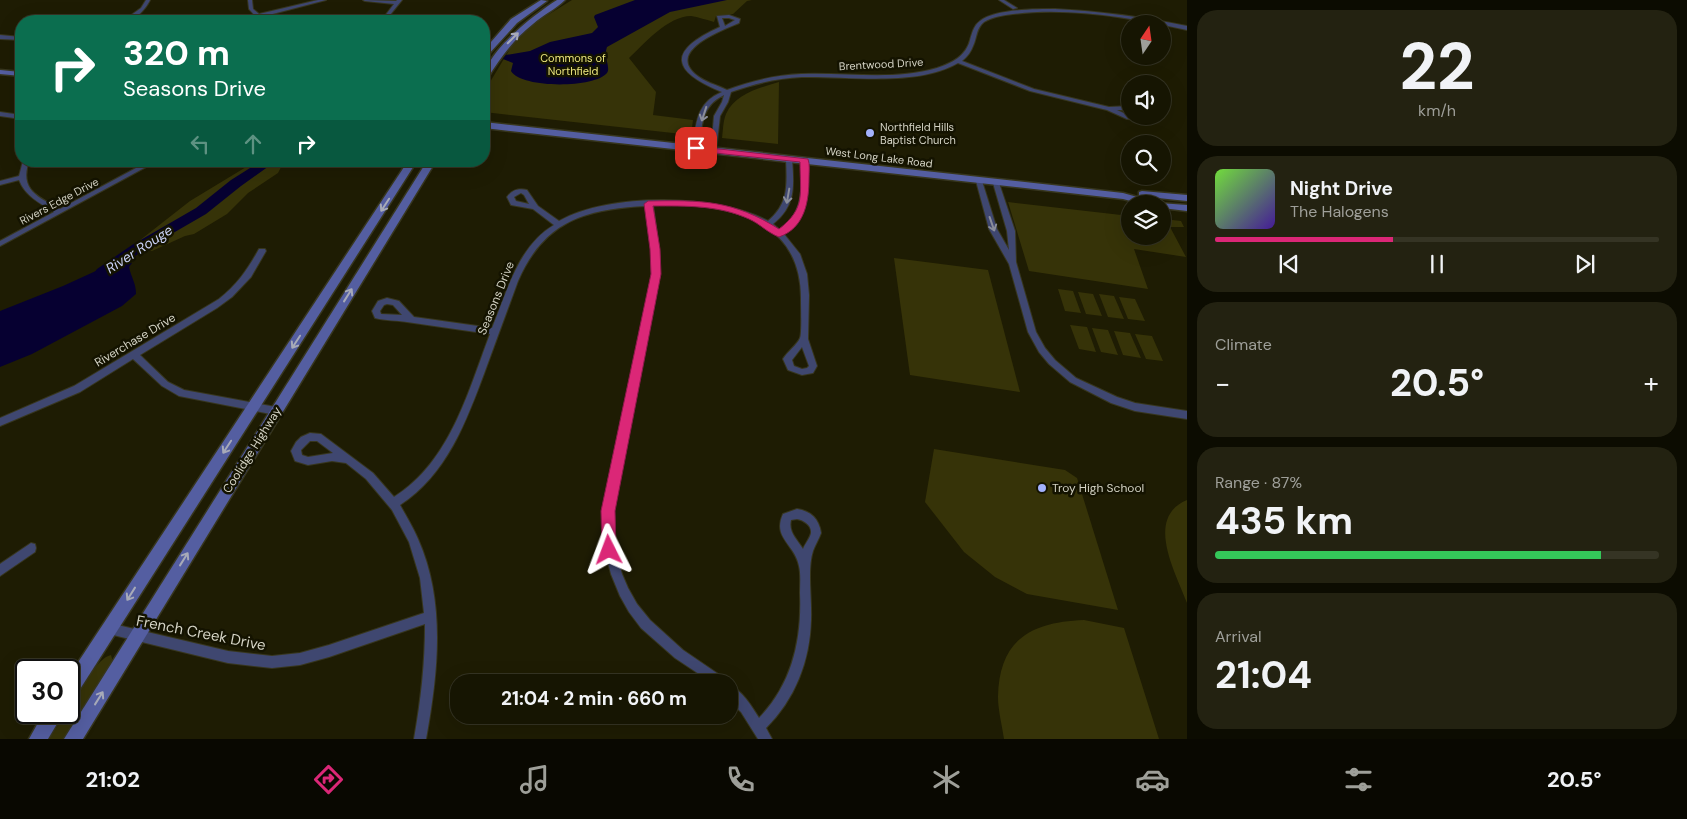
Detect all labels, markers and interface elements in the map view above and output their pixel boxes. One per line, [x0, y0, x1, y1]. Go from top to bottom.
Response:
north arrow [1121, 15, 1171, 65]
map controls [1121, 15, 1171, 245]
text: 22 [1399, 25, 1475, 109]
text: 320 m [123, 30, 230, 76]
one-way arrow [507, 32, 519, 44]
icon: right [40, 35, 105, 100]
park label: Commons of Northfield [540, 51, 606, 78]
street label: Brentwood Drive [838, 55, 924, 73]
text: Seasons Drive [123, 74, 266, 103]
button: sound [1121, 75, 1171, 125]
text: km/h [1418, 100, 1456, 121]
one-way arrow [698, 106, 708, 122]
place label: Northfield Hills Baptist Church [880, 120, 956, 147]
pin [675, 127, 717, 169]
marker: Northfield Hills Baptist Church [864, 127, 876, 139]
icon: left [186, 130, 214, 158]
icon: ahead [239, 130, 267, 158]
icon: right [292, 130, 320, 158]
icon: arrive [682, 134, 710, 162]
button: search [1121, 135, 1171, 185]
street label: West Long Lake Road [825, 143, 934, 171]
street label: Rivers Edge Drive [17, 174, 101, 228]
text: Night Drive [1290, 176, 1393, 201]
one-way arrow [782, 187, 792, 203]
button: layers [1121, 195, 1171, 245]
one-way arrow [379, 198, 389, 212]
text: The Halogens [1290, 201, 1389, 222]
one-way arrow [988, 216, 997, 231]
water label: River Rouge [102, 221, 176, 277]
icon: previous [1275, 250, 1303, 278]
icon: pause [1423, 250, 1451, 278]
icon: next [1571, 250, 1599, 278]
street label: Seasons Drive [474, 259, 518, 337]
one-way arrow [343, 289, 353, 303]
street label: Riverchase Drive [92, 309, 179, 371]
one-way arrow [291, 334, 301, 348]
text: Climate [1215, 334, 1272, 355]
text: 20.5° [1390, 358, 1484, 408]
text: − [1215, 365, 1230, 402]
text: + [1644, 365, 1659, 402]
street label: Coolidge Highway [219, 404, 285, 496]
one-way arrow [222, 440, 232, 454]
text: Range · 87% [1215, 472, 1302, 493]
place label: Troy High School [1052, 480, 1144, 496]
marker: Troy High School [1036, 482, 1048, 494]
text: 435 km [1215, 496, 1353, 546]
position arrow [582, 523, 634, 575]
one-way arrow [180, 553, 190, 567]
one-way arrow [126, 586, 136, 600]
street label: French Creek Drive [134, 611, 268, 655]
text: Arrival [1215, 626, 1262, 647]
text: 21:04 [1215, 650, 1312, 700]
speed limit sign: 30 [15, 659, 80, 724]
text: 21:04 · 2 min · 660 m [501, 686, 687, 711]
one-way arrow [94, 691, 104, 705]
icon: directions [311, 762, 346, 797]
icon: music [517, 762, 552, 797]
icon: phone [723, 762, 758, 797]
icon: climate [929, 762, 964, 797]
icon: car [1135, 762, 1170, 797]
icon: filters [1341, 762, 1376, 797]
text: 21:02 [86, 765, 140, 794]
text: 20.5° [1547, 765, 1601, 794]

